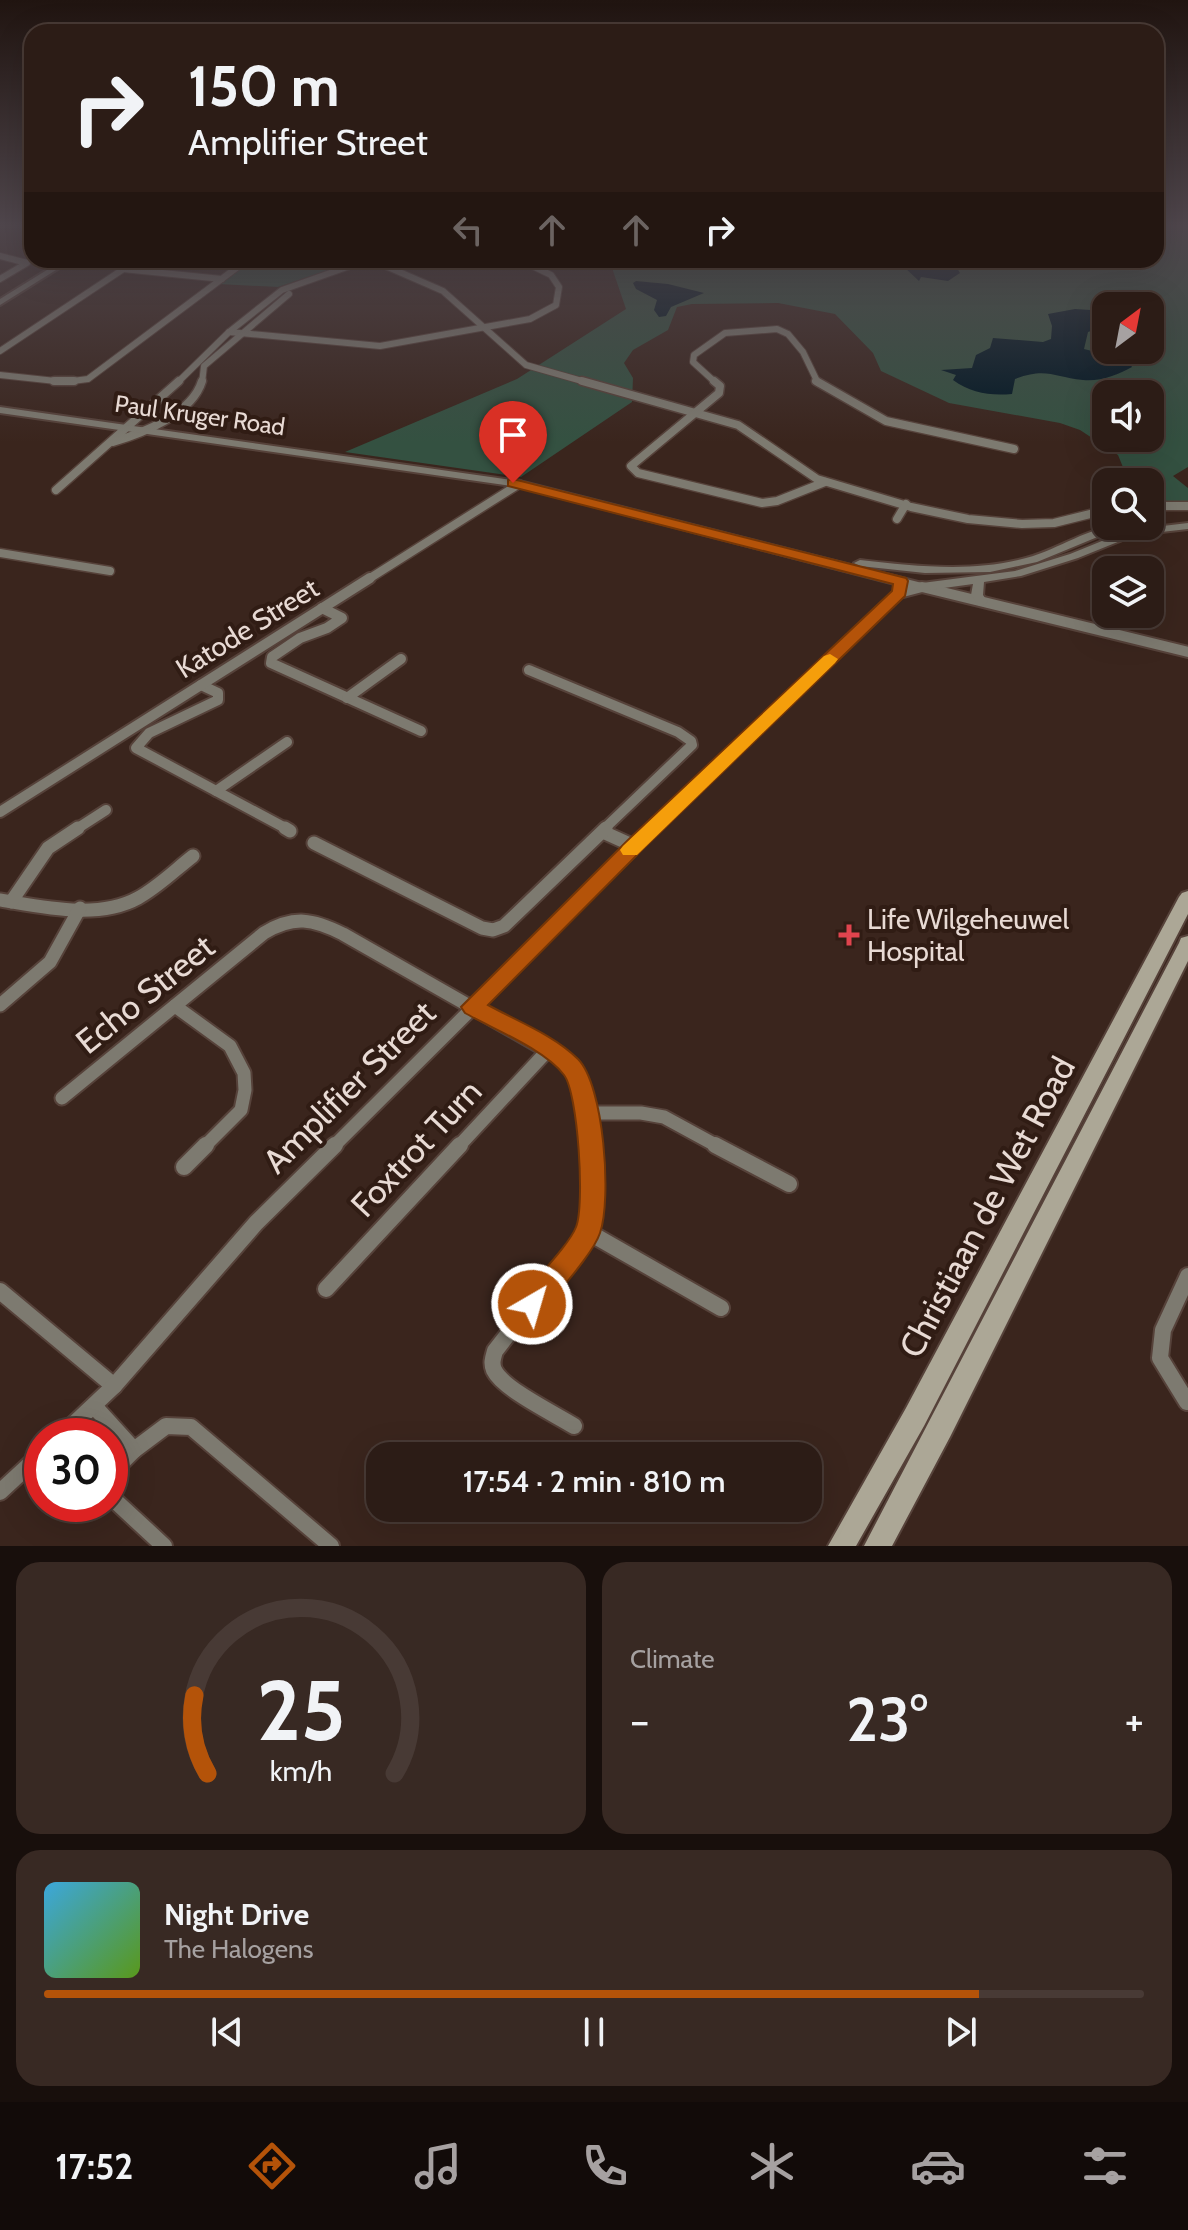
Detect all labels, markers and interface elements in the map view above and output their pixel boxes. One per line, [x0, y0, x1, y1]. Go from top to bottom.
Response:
text: 150 m [188, 52, 340, 120]
icon: right [56, 56, 160, 160]
text: Amplifier Street [188, 120, 428, 164]
icon: left [446, 208, 490, 252]
icon: ahead [530, 208, 574, 252]
icon: ahead [614, 208, 658, 252]
icon: right [698, 208, 742, 252]
north arrow [1092, 292, 1164, 364]
map controls [1092, 292, 1164, 628]
button: sound [1092, 380, 1164, 452]
street label: Paul Kruger Road [113, 389, 287, 441]
pin [479, 401, 547, 483]
icon: arrive [491, 413, 535, 457]
button: search [1092, 468, 1164, 540]
button: layers [1092, 556, 1164, 628]
street label: Katode Street [169, 571, 325, 685]
place label: Life Wilgeheuwel Hospital [867, 902, 1069, 968]
marker: Life Wilgeheuwel Hospital [838, 924, 860, 946]
street label: Echo Street [67, 925, 223, 1063]
street label: Amplifier Street [254, 992, 444, 1182]
street label: Christiaan de Wet Road [890, 1050, 1084, 1364]
street label: Foxtrot Turn [342, 1071, 490, 1225]
position arrow [490, 1262, 574, 1346]
speed limit sign: 30 [24, 1418, 128, 1522]
text: 17:54 · 2 min · 810 m [463, 1463, 725, 1500]
text: Climate [630, 1643, 715, 1675]
text: 25 [257, 1660, 345, 1761]
text: 23° [846, 1683, 928, 1756]
text: − [630, 1694, 649, 1747]
text: + [1125, 1694, 1144, 1747]
text: km/h [270, 1753, 332, 1788]
text: Night Drive [164, 1896, 309, 1933]
text: The Halogens [164, 1933, 313, 1965]
icon: previous [205, 2010, 249, 2054]
icon: pause [572, 2010, 616, 2054]
icon: next [939, 2010, 983, 2054]
icon: directions [244, 2138, 300, 2194]
icon: music [410, 2138, 466, 2194]
icon: phone [577, 2138, 633, 2194]
icon: climate [744, 2138, 800, 2194]
icon: car [910, 2138, 966, 2194]
icon: filters [1077, 2138, 1133, 2194]
text: 17:52 [55, 2144, 133, 2188]

